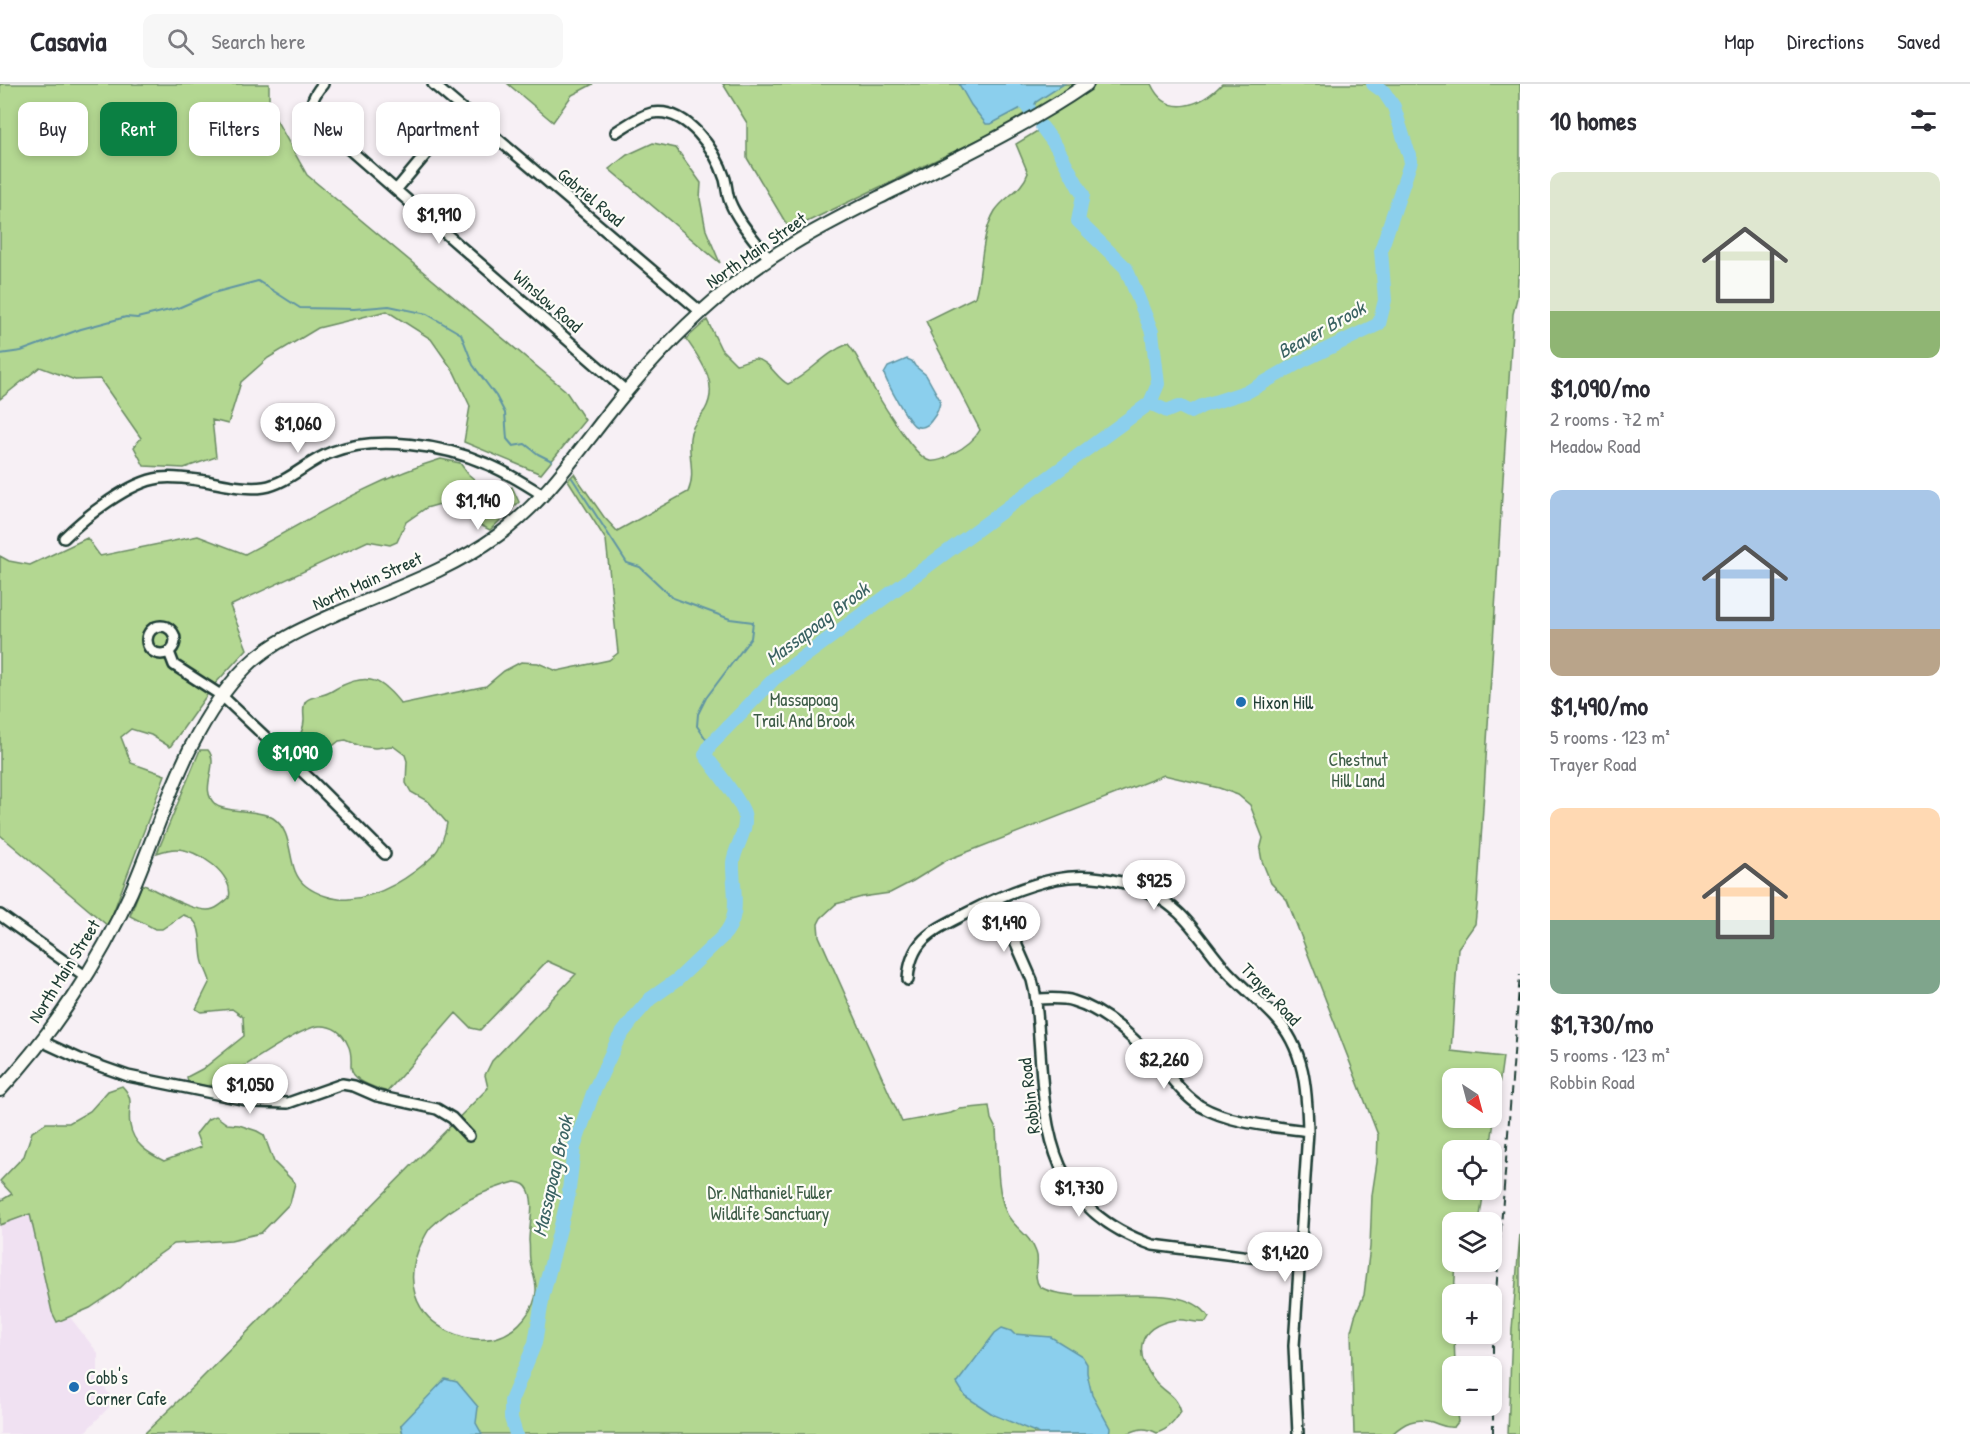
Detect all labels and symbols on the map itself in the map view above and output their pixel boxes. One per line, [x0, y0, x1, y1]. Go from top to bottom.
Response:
street label: Gabriel Road [552, 162, 630, 232]
pin: $1,910 [390, 194, 488, 245]
street label: North Main Street [701, 206, 812, 294]
street label: Winslow Road [508, 264, 588, 338]
water label: Beaver Brook [1272, 293, 1371, 364]
pin: $1,060 [249, 403, 347, 454]
pin: $1,140 [429, 480, 527, 531]
street label: North Main Street [308, 545, 427, 616]
water label: Massapoag Brook [760, 574, 876, 672]
park label: Massapoag Trail And Brook [753, 687, 855, 733]
place label: Hixon Hill [1253, 690, 1314, 715]
marker: Hixon Hill [1234, 695, 1248, 709]
pin: $1,090 [246, 732, 344, 783]
park label: Chestnut Hill Land [1328, 747, 1388, 793]
pin: $925 [1118, 860, 1190, 911]
pin: $1,490 [955, 902, 1053, 953]
street label: North Main Street [22, 914, 106, 1028]
street label: Trayer Road [1235, 957, 1307, 1031]
pin: $2,260 [1115, 1039, 1213, 1090]
street label: Robbin Road [1012, 1057, 1046, 1135]
pin: $1,050 [201, 1064, 299, 1115]
north arrow [1442, 1068, 1502, 1128]
water label: Massapoag Brook [525, 1111, 580, 1239]
pin: $1,730 [1030, 1167, 1128, 1218]
park label: Dr. Nathaniel Fuller Wildlife Sanctuary [708, 1180, 833, 1226]
pin: $1,420 [1236, 1232, 1334, 1283]
place label: Cobb's Corner Cafe [86, 1365, 167, 1411]
marker: Cobb's Corner Cafe [67, 1380, 81, 1394]

